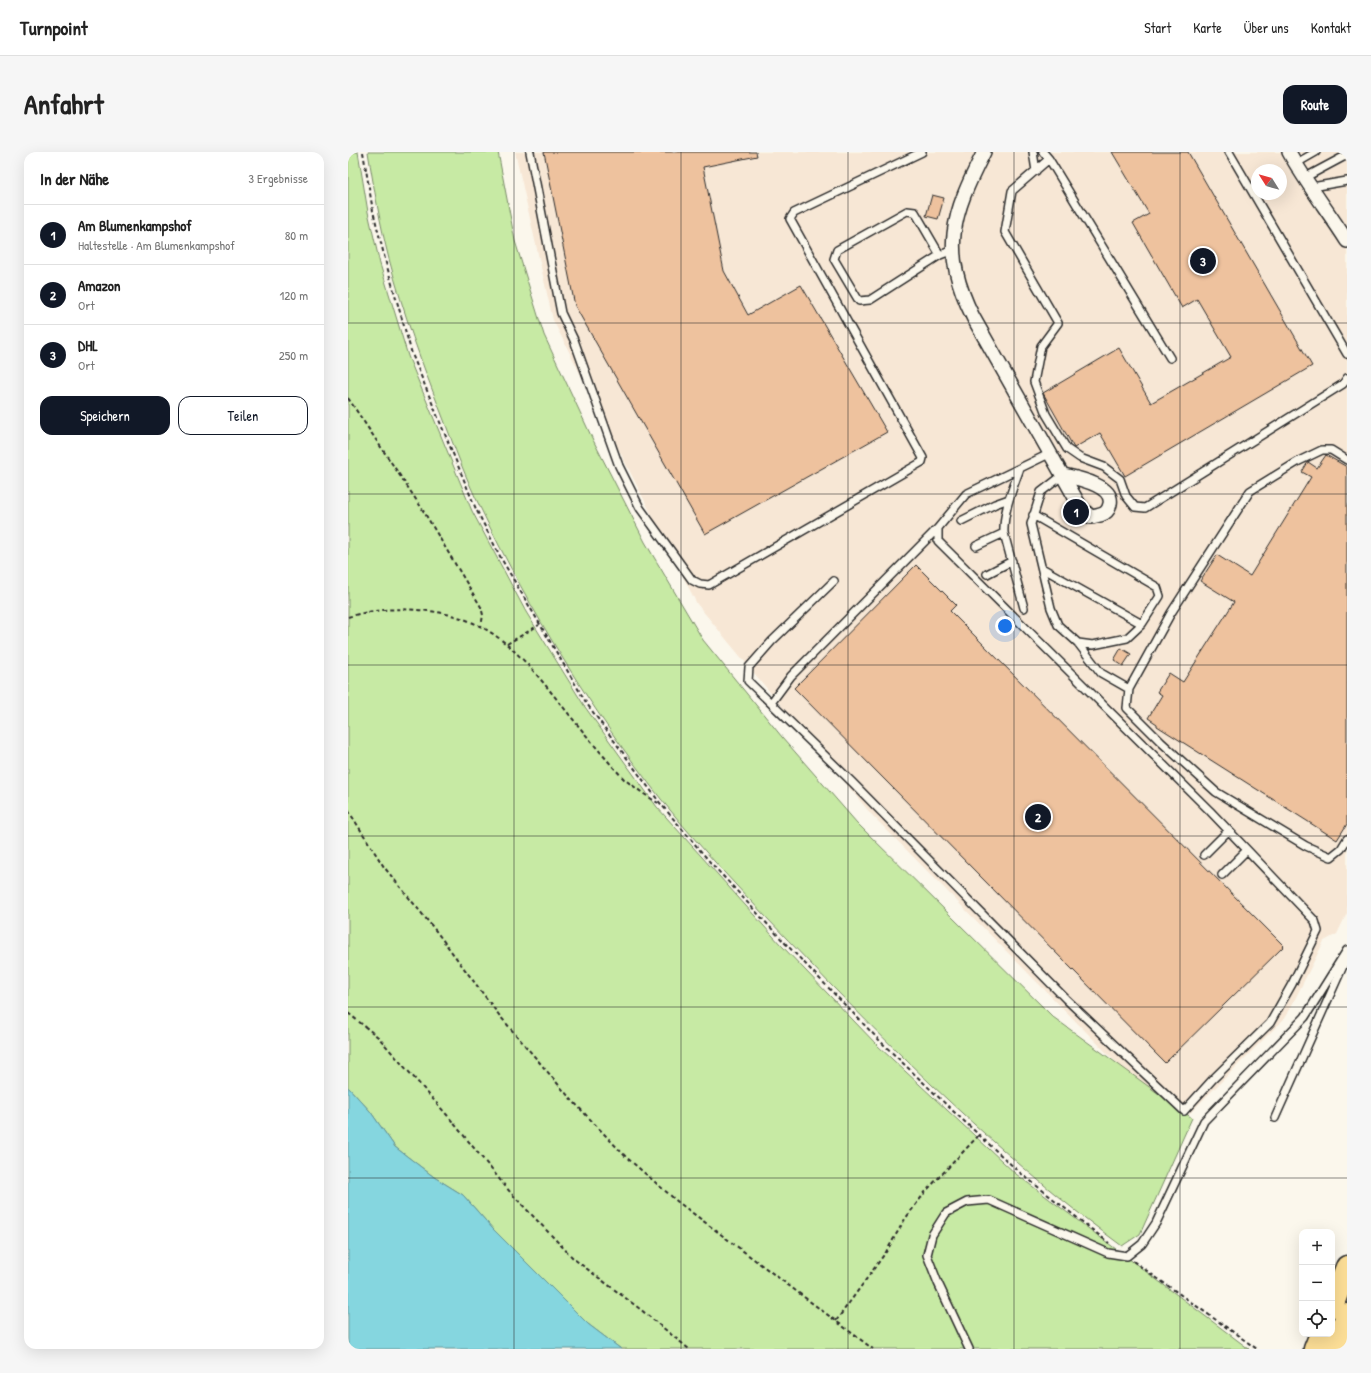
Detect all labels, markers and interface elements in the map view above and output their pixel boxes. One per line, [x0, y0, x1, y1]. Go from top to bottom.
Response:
text: Turnpoint [20, 15, 88, 41]
text: Start [1144, 18, 1171, 37]
text: Karte [1193, 18, 1222, 37]
text: Über uns [1244, 18, 1289, 37]
text: Kontakt [1311, 18, 1351, 37]
text: Anfahrt [24, 85, 104, 123]
button: Route [1283, 85, 1347, 124]
north arrow [1251, 164, 1287, 200]
text: In der Nähe [40, 167, 109, 190]
text: 3 Ergebnisse [248, 169, 308, 187]
text: Am Blumenkampshof [78, 215, 192, 236]
text: 1 [51, 226, 55, 244]
text: 80 m [285, 226, 308, 244]
text: Haltestelle · Am Blumenkampshof [78, 236, 235, 254]
pin: 3 [1190, 246, 1216, 276]
text: Amazon [78, 275, 121, 296]
text: 2 [50, 286, 56, 304]
text: 120 m [280, 286, 308, 304]
text: Ort [78, 296, 95, 314]
text: DHL [78, 335, 98, 356]
text: 3 [50, 346, 56, 364]
text: 250 m [279, 346, 308, 364]
text: Ort [78, 356, 95, 374]
button: Speichern [40, 396, 170, 435]
button: Teilen [178, 396, 308, 435]
pin: 1 [1063, 497, 1089, 527]
your location [995, 616, 1015, 636]
pin: 2 [1025, 802, 1051, 832]
map controls [1299, 1229, 1335, 1337]
button: + [1299, 1229, 1335, 1265]
button: − [1299, 1265, 1335, 1301]
button: locate [1299, 1301, 1335, 1337]

